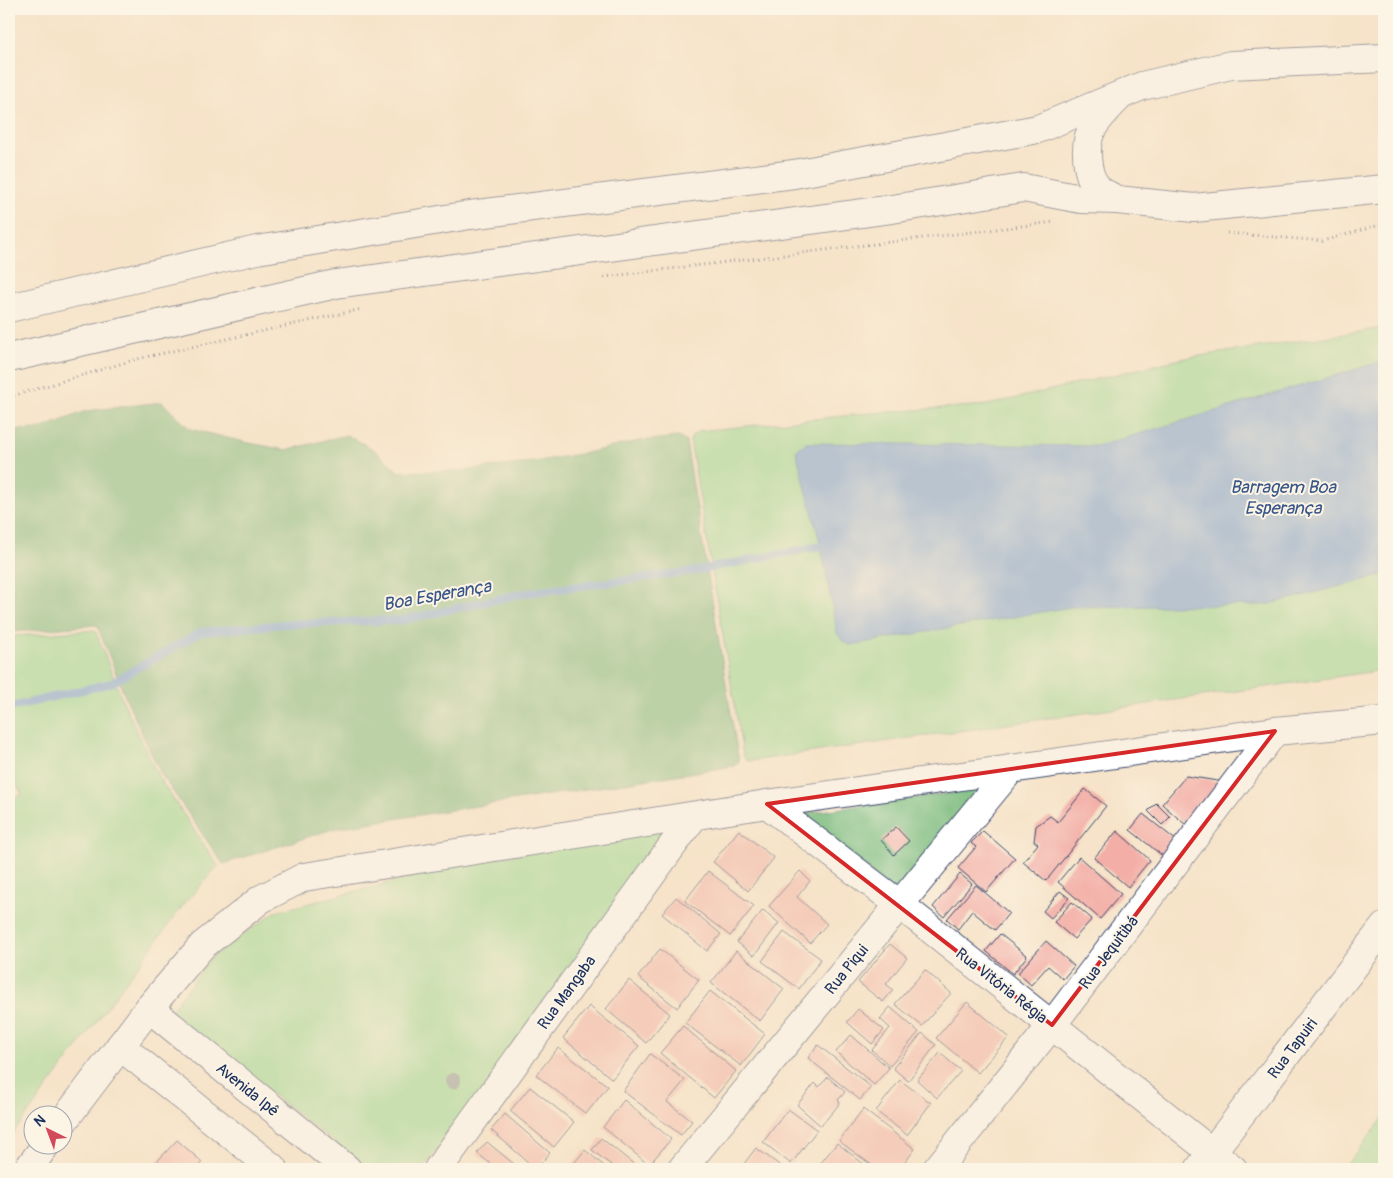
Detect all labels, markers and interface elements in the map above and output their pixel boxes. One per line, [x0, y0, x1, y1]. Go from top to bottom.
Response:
water label: Barragem Boa Esperança [1230, 476, 1337, 520]
water label: Boa Esperança [381, 574, 494, 616]
street label: Rua Jequitibá [1075, 912, 1143, 993]
street label: Rua Piqui [821, 941, 873, 999]
street label: Rua Vitória Régia [951, 944, 1051, 1028]
street label: Rua Mangaba [533, 952, 600, 1033]
street label: Rua Tapuiri [1264, 1014, 1322, 1083]
street label: Avenida Ipê [212, 1058, 283, 1121]
north arrow [22, 1106, 72, 1156]
text: N [30, 1111, 49, 1130]

